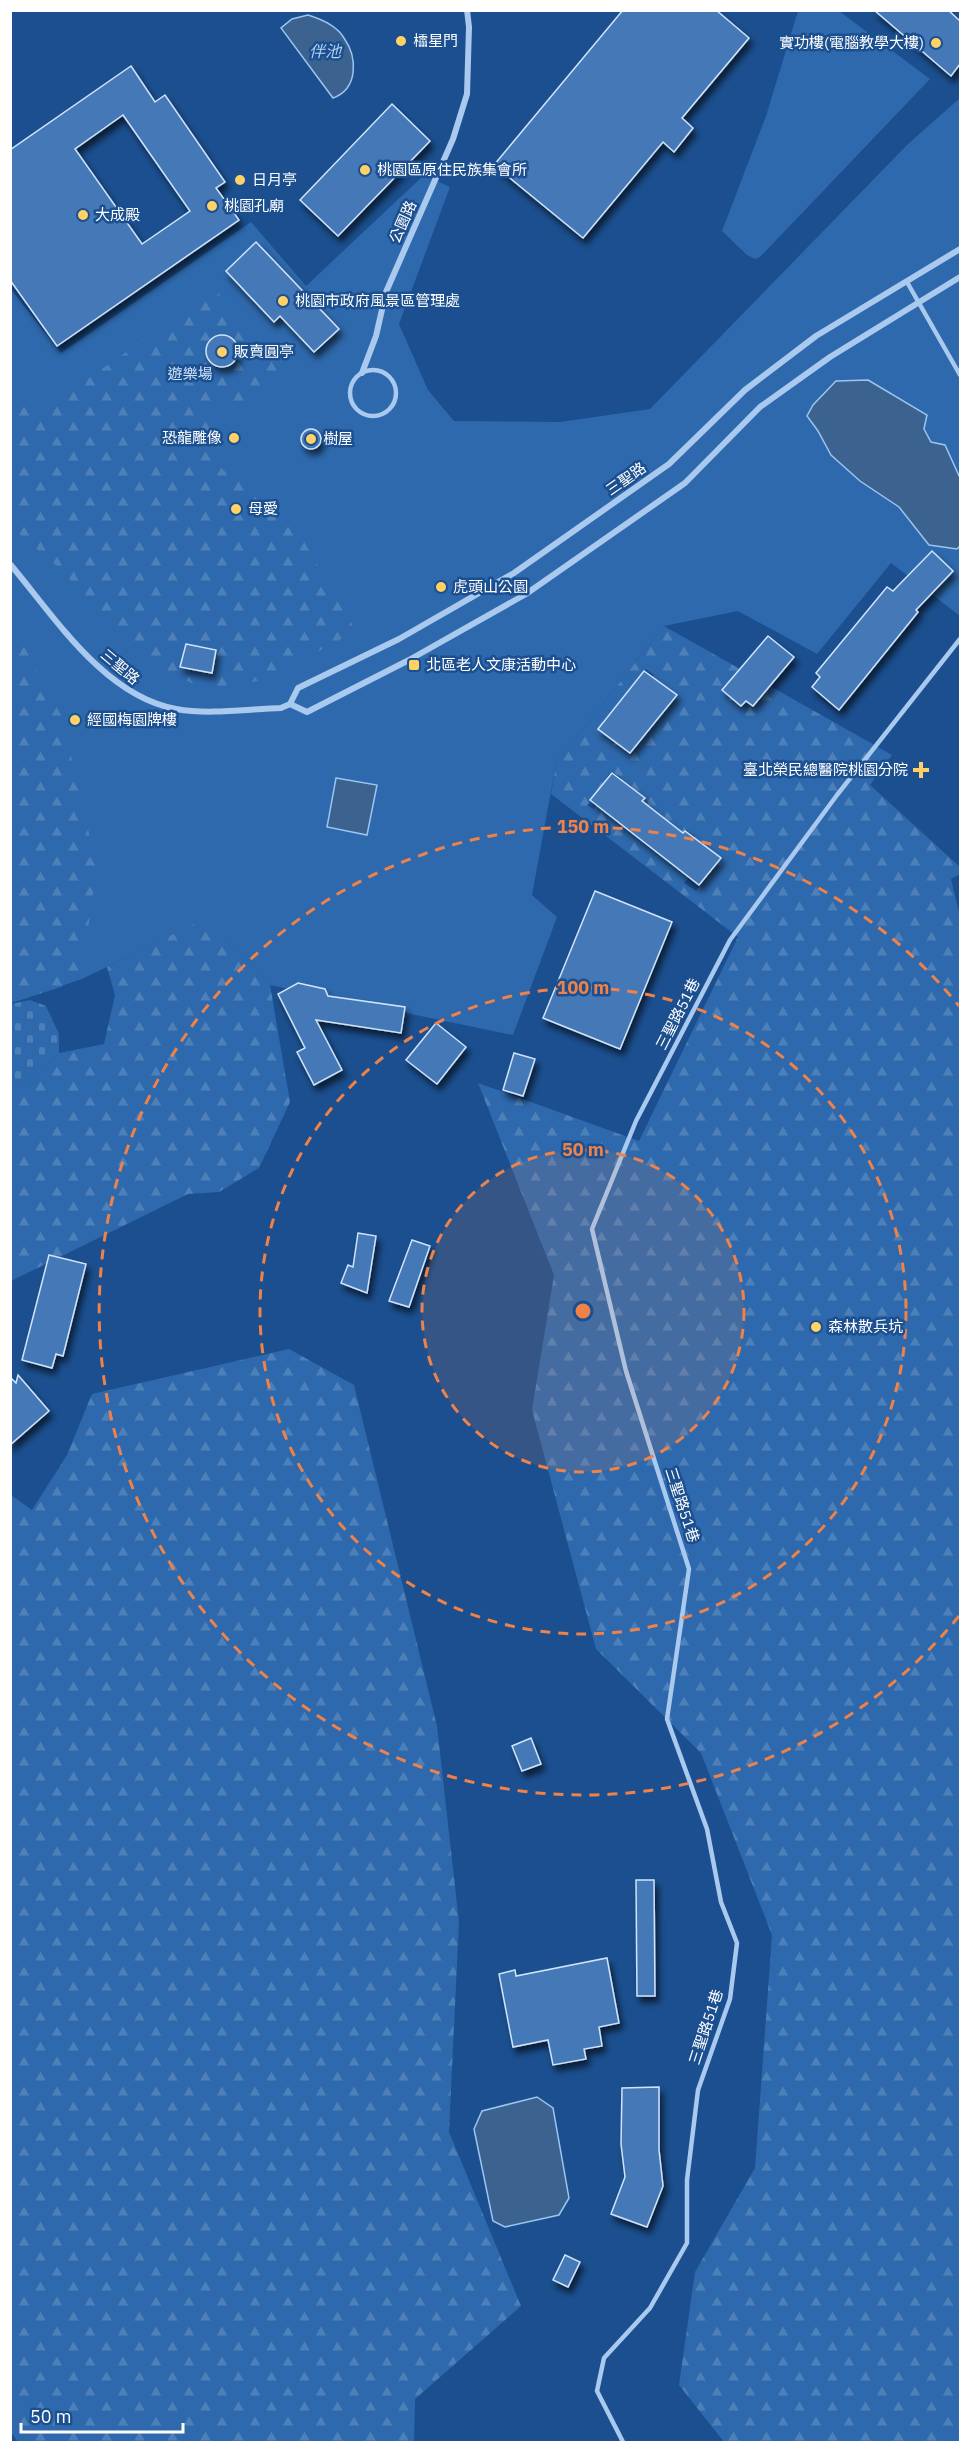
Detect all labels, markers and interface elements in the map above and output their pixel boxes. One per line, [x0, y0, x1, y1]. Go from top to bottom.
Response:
place label: 櫺星門 [413, 31, 458, 50]
place label: 實功樓(電腦教學大樓) [779, 33, 924, 52]
marker: 櫺星門 [394, 34, 408, 48]
marker: 實功樓(電腦教學大樓) [929, 36, 943, 50]
water label: 伴池 [309, 41, 343, 61]
place label: 桃園區原住民族集會所 [377, 160, 527, 179]
marker: 桃園區原住民族集會所 [358, 163, 372, 177]
place label: 日月亭 [252, 170, 297, 189]
marker: 日月亭 [233, 173, 247, 187]
place label: 桃園孔廟 [224, 196, 284, 215]
street label: 公園路 [385, 197, 420, 246]
marker: 桃園孔廟 [205, 199, 219, 213]
place label: 大成殿 [95, 205, 140, 224]
marker: 大成殿 [76, 208, 90, 222]
place label: 桃園市政府風景區管理處 [295, 291, 460, 310]
marker: 桃園市政府風景區管理處 [276, 294, 290, 308]
place label: 販賣圓亭 [234, 342, 294, 361]
marker: 販賣圓亭 [215, 345, 229, 359]
park label: 遊樂場 [167, 364, 213, 383]
place label: 恐龍雕像 [162, 428, 222, 447]
place label: 樹屋 [323, 429, 353, 448]
marker: 恐龍雕像 [227, 431, 241, 445]
marker: 樹屋 [304, 432, 318, 446]
street label: 三聖路 [602, 458, 650, 499]
place label: 母愛 [248, 499, 278, 518]
marker: 母愛 [229, 502, 243, 516]
place label: 虎頭山公園 [453, 577, 528, 596]
marker: 虎頭山公園 [434, 580, 448, 594]
street label: 三聖路 [97, 645, 144, 688]
place label: 北區老人文康活動中心 [426, 655, 576, 674]
marker: 北區老人文康活動中心 [407, 658, 421, 672]
place label: 經國梅園牌樓 [87, 710, 177, 729]
marker: 經國梅園牌樓 [68, 713, 82, 727]
place label: 臺北榮民總醫院桃園分院 [743, 760, 908, 779]
marker: 臺北榮民總醫院桃園分院 [912, 761, 930, 779]
text: 150 m [557, 815, 609, 838]
street label: 三聖路51巷 [651, 975, 704, 1053]
text: 100 m [557, 976, 609, 999]
text: 50 m [562, 1138, 604, 1161]
centre of rings [573, 1301, 593, 1321]
place label: 森林散兵坑 [828, 1317, 903, 1336]
marker: 森林散兵坑 [809, 1320, 823, 1334]
street label: 三聖路51巷 [661, 1465, 704, 1545]
street label: 三聖路51巷 [684, 1987, 727, 2067]
scale bar [21, 2396, 183, 2434]
text: 50 m [30, 2405, 72, 2428]

